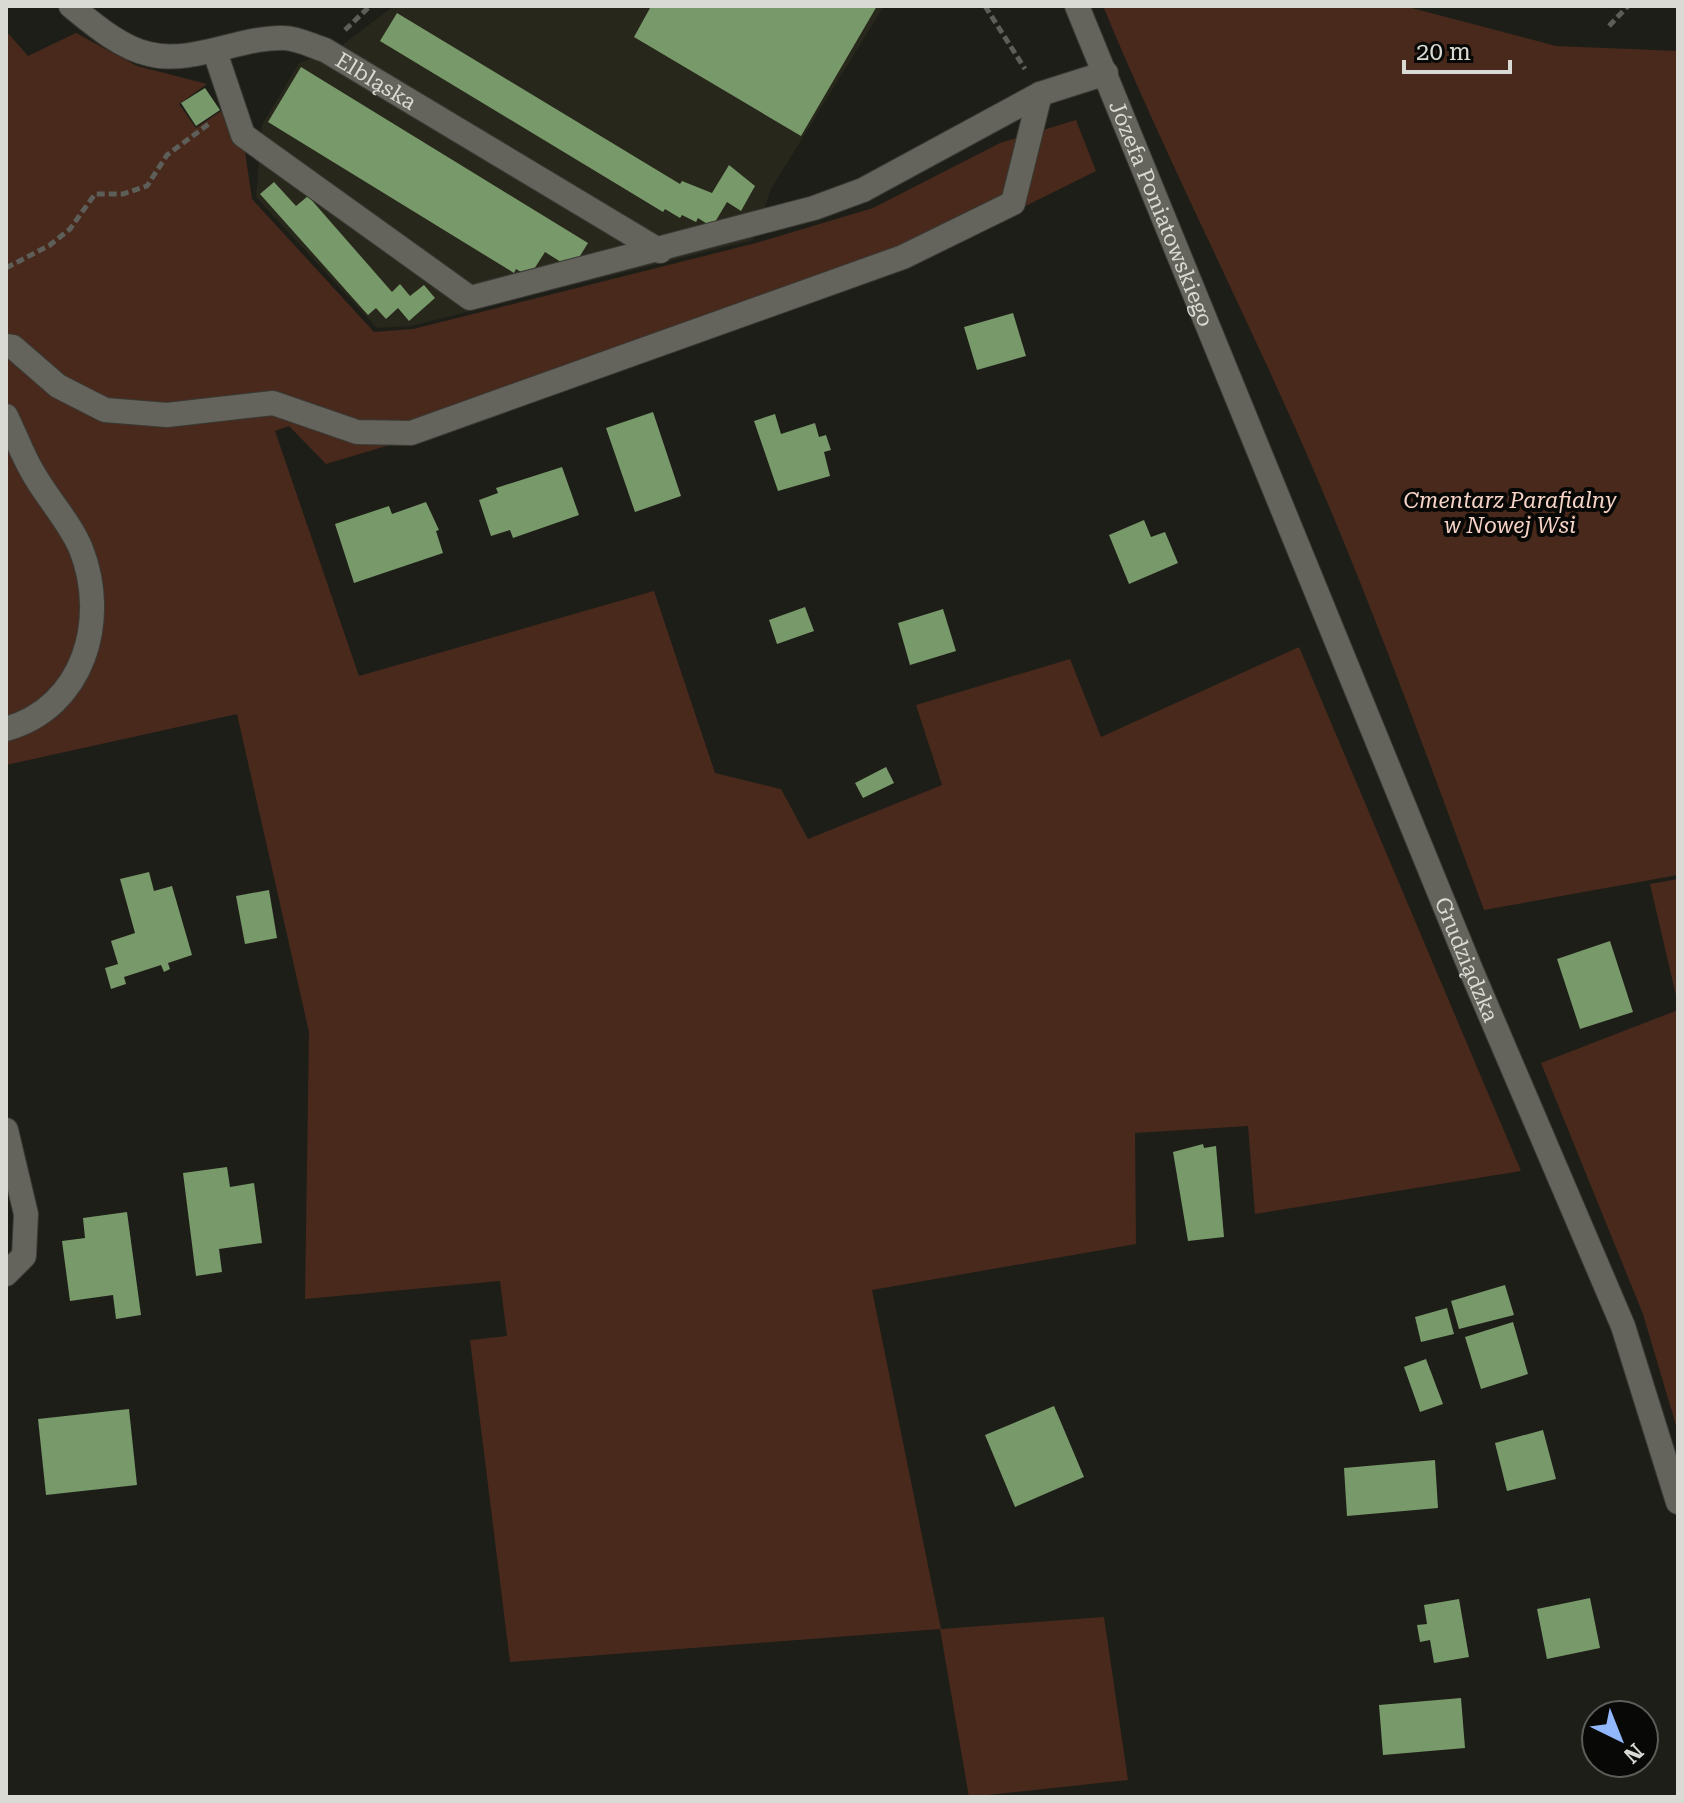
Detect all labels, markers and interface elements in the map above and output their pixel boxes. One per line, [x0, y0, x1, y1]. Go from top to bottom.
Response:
scale bar [1404, 24, 1510, 74]
text: 20 m [1416, 38, 1471, 66]
street label: Elbląska [331, 47, 421, 114]
street label: Józefa Poniatowskiego [1104, 97, 1219, 330]
park label: Cmentarz Parafialny w Nowej Wsi [1404, 488, 1617, 538]
street label: Grudziądzka [1430, 893, 1504, 1026]
north arrow [1580, 1699, 1660, 1779]
text: N [1619, 1738, 1648, 1768]

